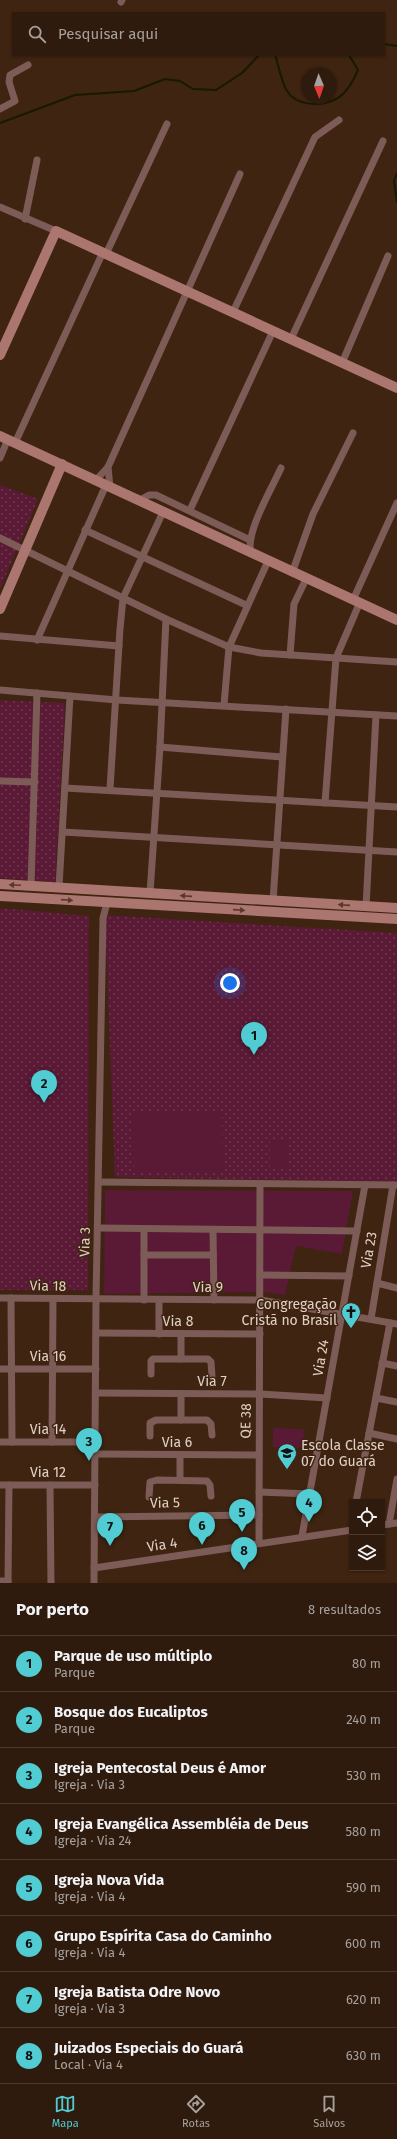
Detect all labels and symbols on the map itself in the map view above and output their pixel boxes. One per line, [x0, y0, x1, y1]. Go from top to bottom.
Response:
north arrow [301, 68, 337, 104]
one-way arrow [9, 881, 21, 888]
one-way arrow [180, 892, 192, 899]
one-way arrow [61, 896, 73, 903]
one-way arrow [338, 902, 350, 909]
one-way arrow [233, 906, 245, 913]
your location [220, 973, 240, 993]
pin: 1 [241, 1022, 267, 1055]
pin: 2 [31, 1070, 57, 1103]
street label: Via 3 [76, 1227, 94, 1257]
street label: Via 23 [357, 1230, 381, 1270]
street label: Via 18 [29, 1277, 67, 1295]
street label: Via 9 [193, 1279, 223, 1296]
place label: Congregação Cristã no Brasil [242, 1296, 337, 1329]
church icon: Congregação Cristã no Brasil [340, 1301, 362, 1329]
street label: Via 8 [163, 1313, 194, 1330]
street label: Via 24 [309, 1338, 333, 1378]
street label: Via 16 [30, 1348, 66, 1365]
street label: Via 7 [197, 1373, 227, 1390]
street label: QE 38 [237, 1403, 255, 1439]
street label: Via 14 [30, 1421, 67, 1438]
pin: 3 [76, 1428, 102, 1461]
street label: Via 6 [162, 1434, 192, 1451]
place label: Escola Classe 07 do Guará [301, 1437, 385, 1470]
school or university icon: Escola Classe 07 do Guará [276, 1442, 298, 1470]
street label: Via 12 [30, 1464, 66, 1481]
pin: 4 [296, 1489, 322, 1522]
street label: Via 5 [150, 1494, 180, 1512]
pin: 5 [229, 1499, 255, 1532]
pin: 6 [189, 1512, 215, 1545]
pin: 7 [97, 1513, 123, 1546]
street label: Via 4 [146, 1534, 179, 1556]
pin: 8 [231, 1537, 257, 1570]

